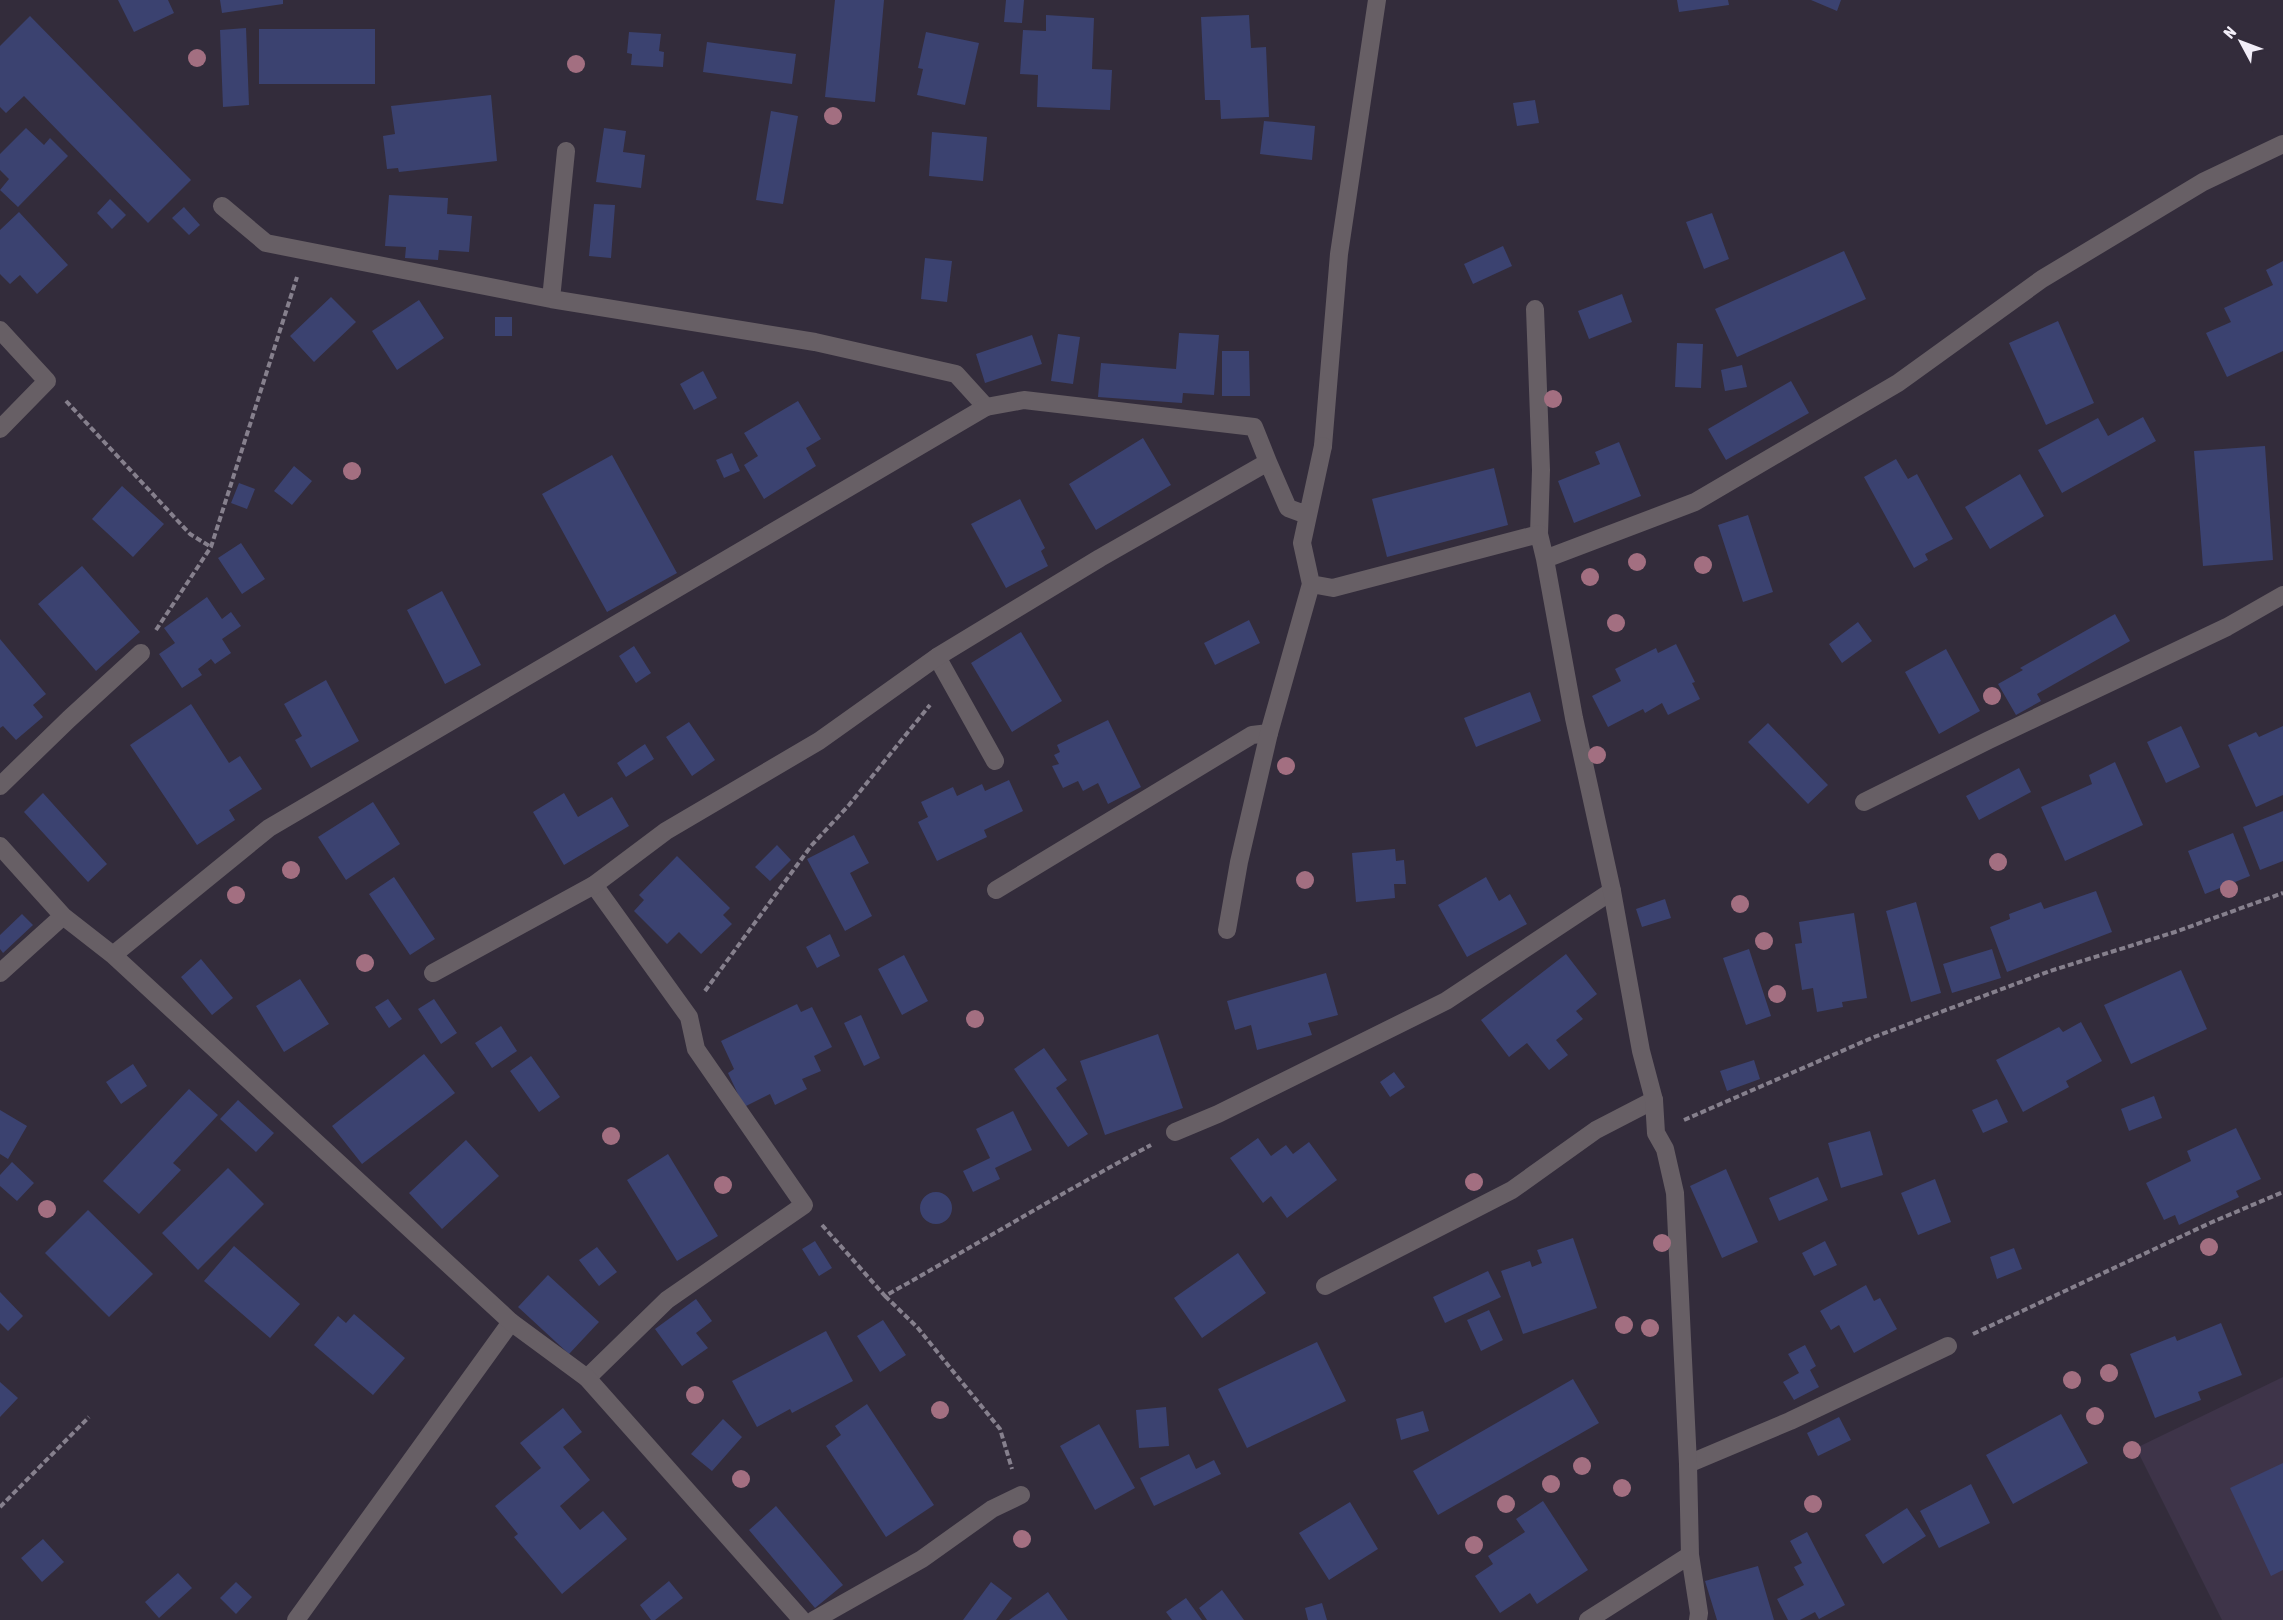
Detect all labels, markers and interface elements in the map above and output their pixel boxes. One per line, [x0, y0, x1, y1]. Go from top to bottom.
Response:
north arrow [2211, 12, 2271, 72]
text: N [2220, 23, 2240, 42]

